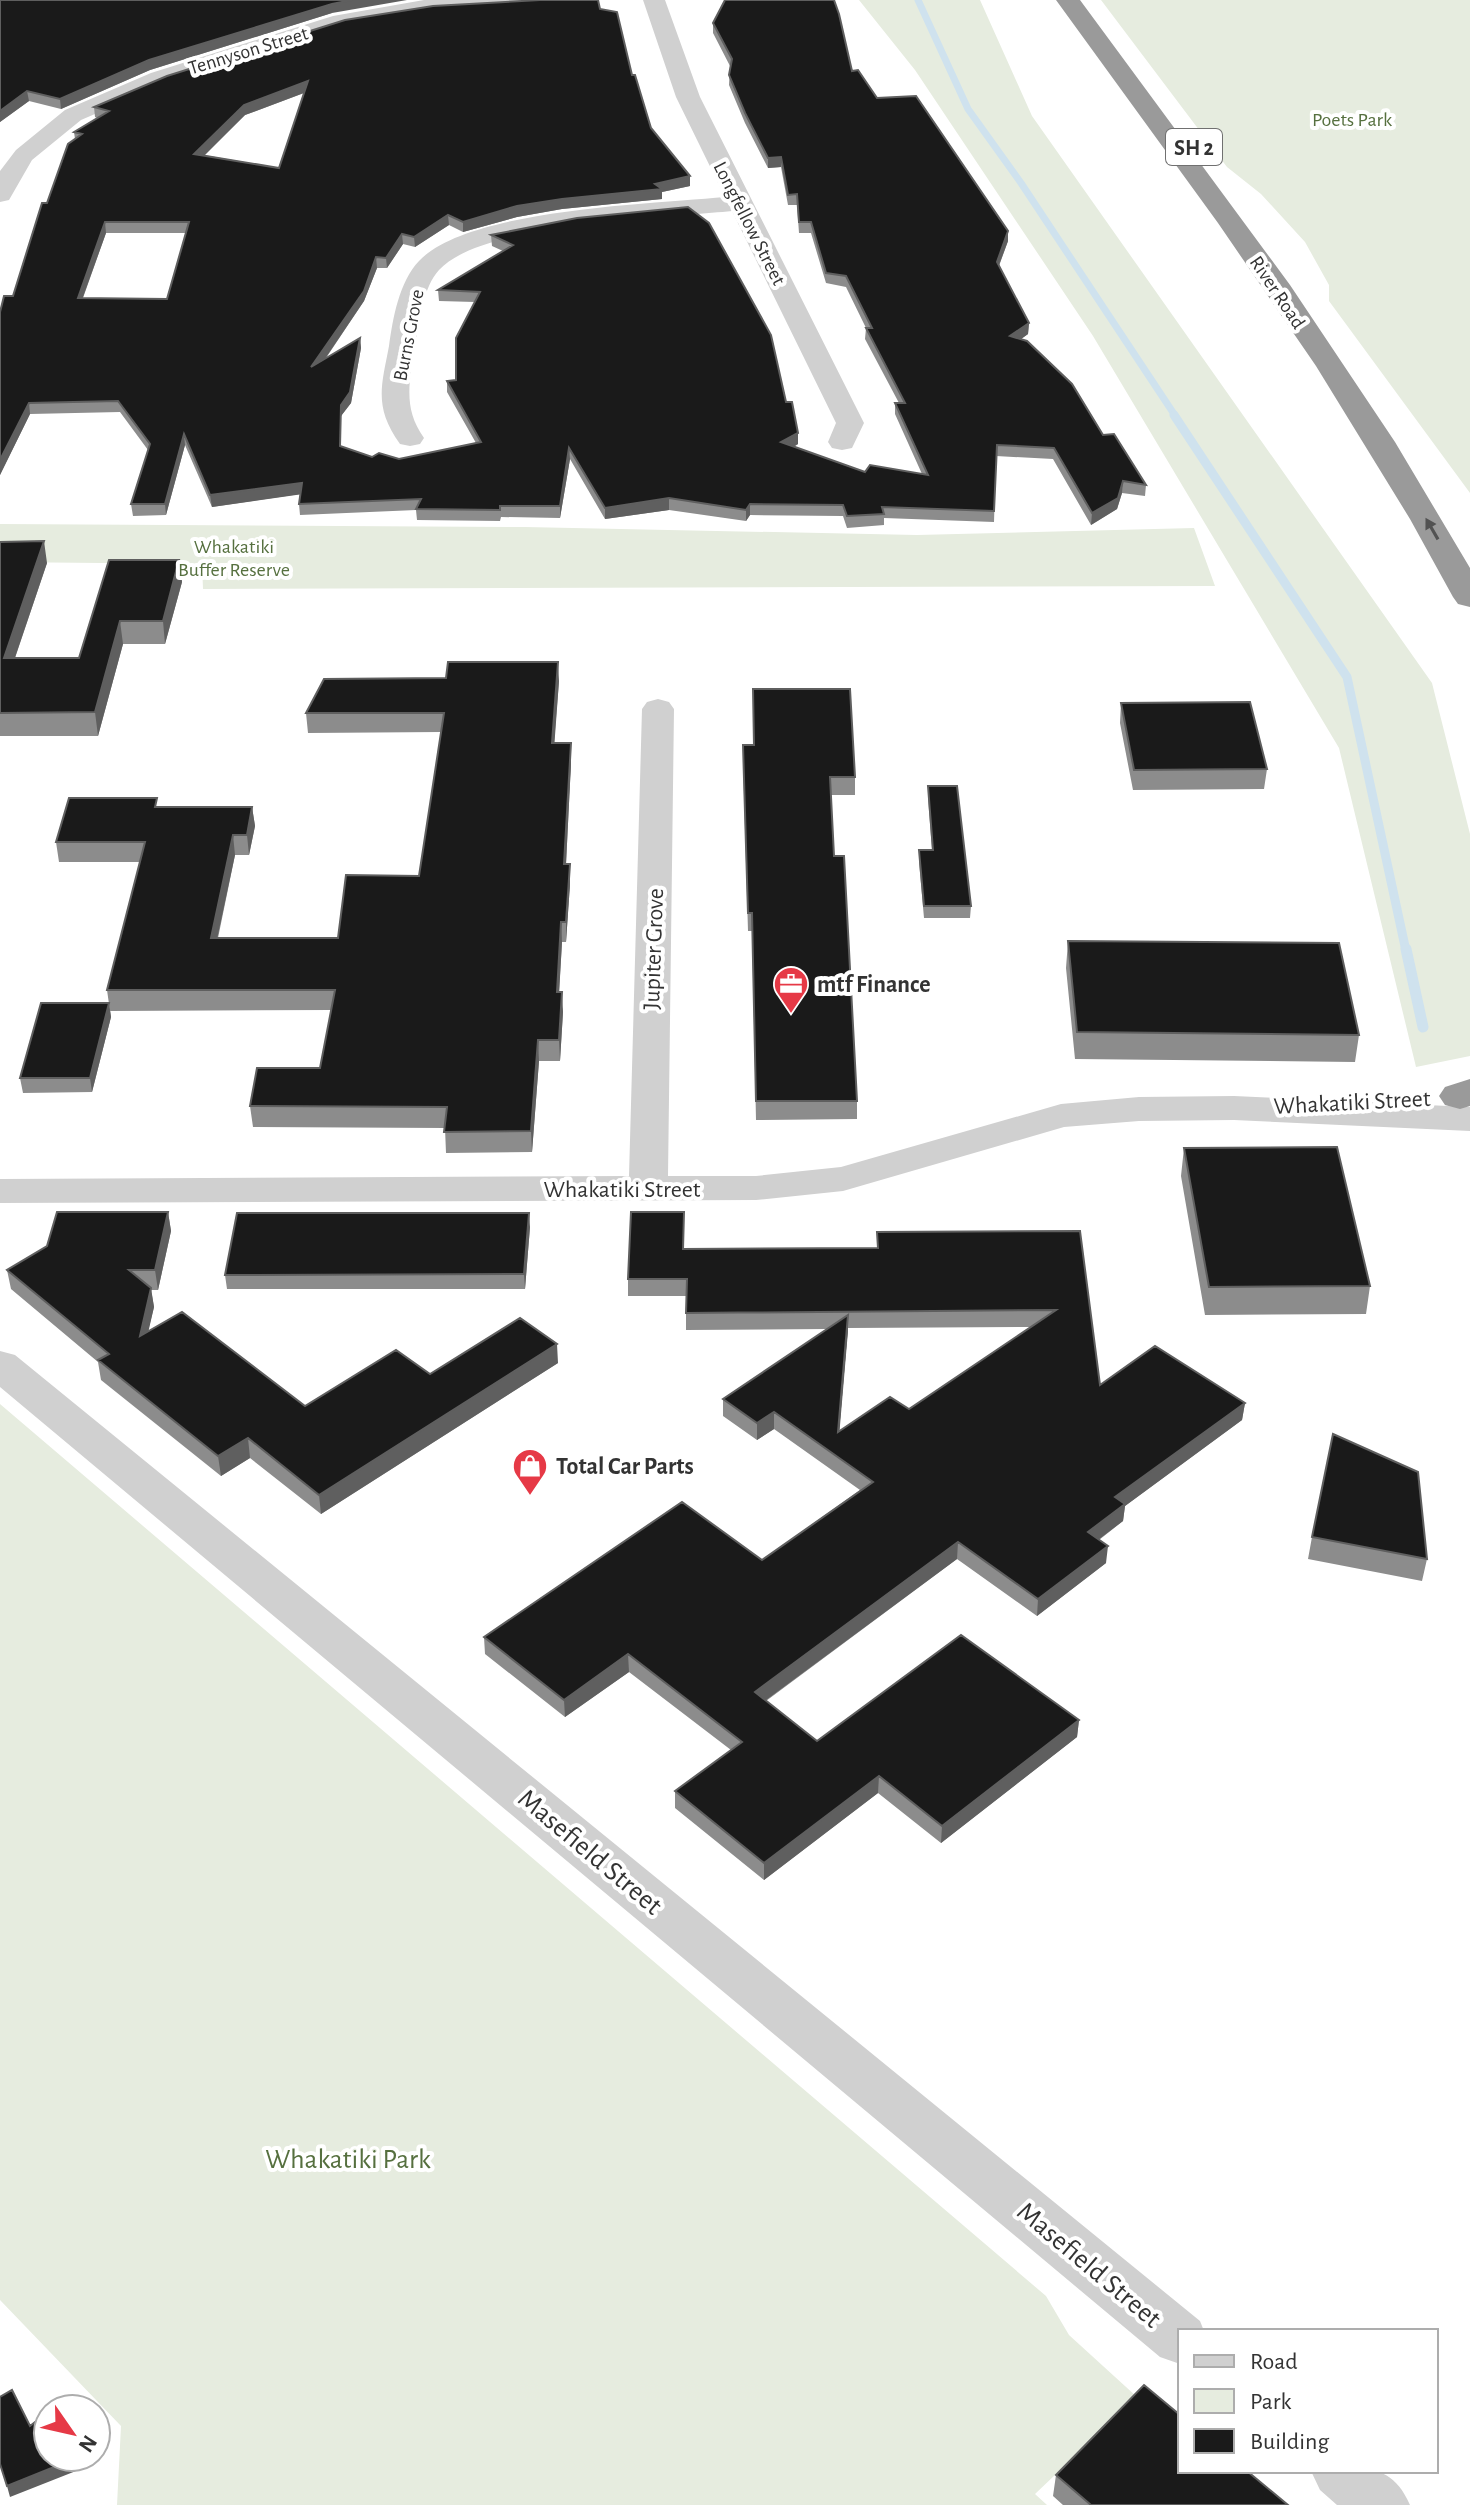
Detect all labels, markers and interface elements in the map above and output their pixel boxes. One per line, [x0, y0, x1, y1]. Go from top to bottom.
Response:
street label: Tennyson Street [186, 23, 311, 79]
park label: Poets Park [1312, 110, 1392, 130]
road number: SH 2 [1166, 129, 1222, 165]
street label: Longfellow Street [709, 158, 789, 289]
street label: River Road [1246, 253, 1309, 333]
street label: Burns Grove [390, 288, 428, 383]
one-way arrow [1425, 518, 1439, 540]
park label: Whakatiki Buffer Reserve [178, 537, 290, 580]
street label: Jupiter Grove [640, 888, 668, 1010]
office icon: mtf Finance [772, 965, 810, 1015]
place label: mtf Finance [817, 973, 931, 997]
street label: Whakatiki Street [1273, 1087, 1431, 1119]
street label: Whakatiki Street [544, 1178, 701, 1202]
shop icon: Total Car Parts [511, 1447, 549, 1497]
place label: Total Car Parts [556, 1455, 694, 1479]
street label: Masefield Street [512, 1784, 667, 1921]
park label: Whakatiki Park [265, 2146, 431, 2174]
street label: Masefield Street [1011, 2197, 1166, 2334]
legend [1178, 2329, 1438, 2473]
text: Road [1250, 2350, 1298, 2374]
text: Park [1250, 2390, 1291, 2414]
north arrow [32, 2393, 112, 2473]
text: Building [1250, 2430, 1329, 2454]
text: N [74, 2431, 101, 2456]

